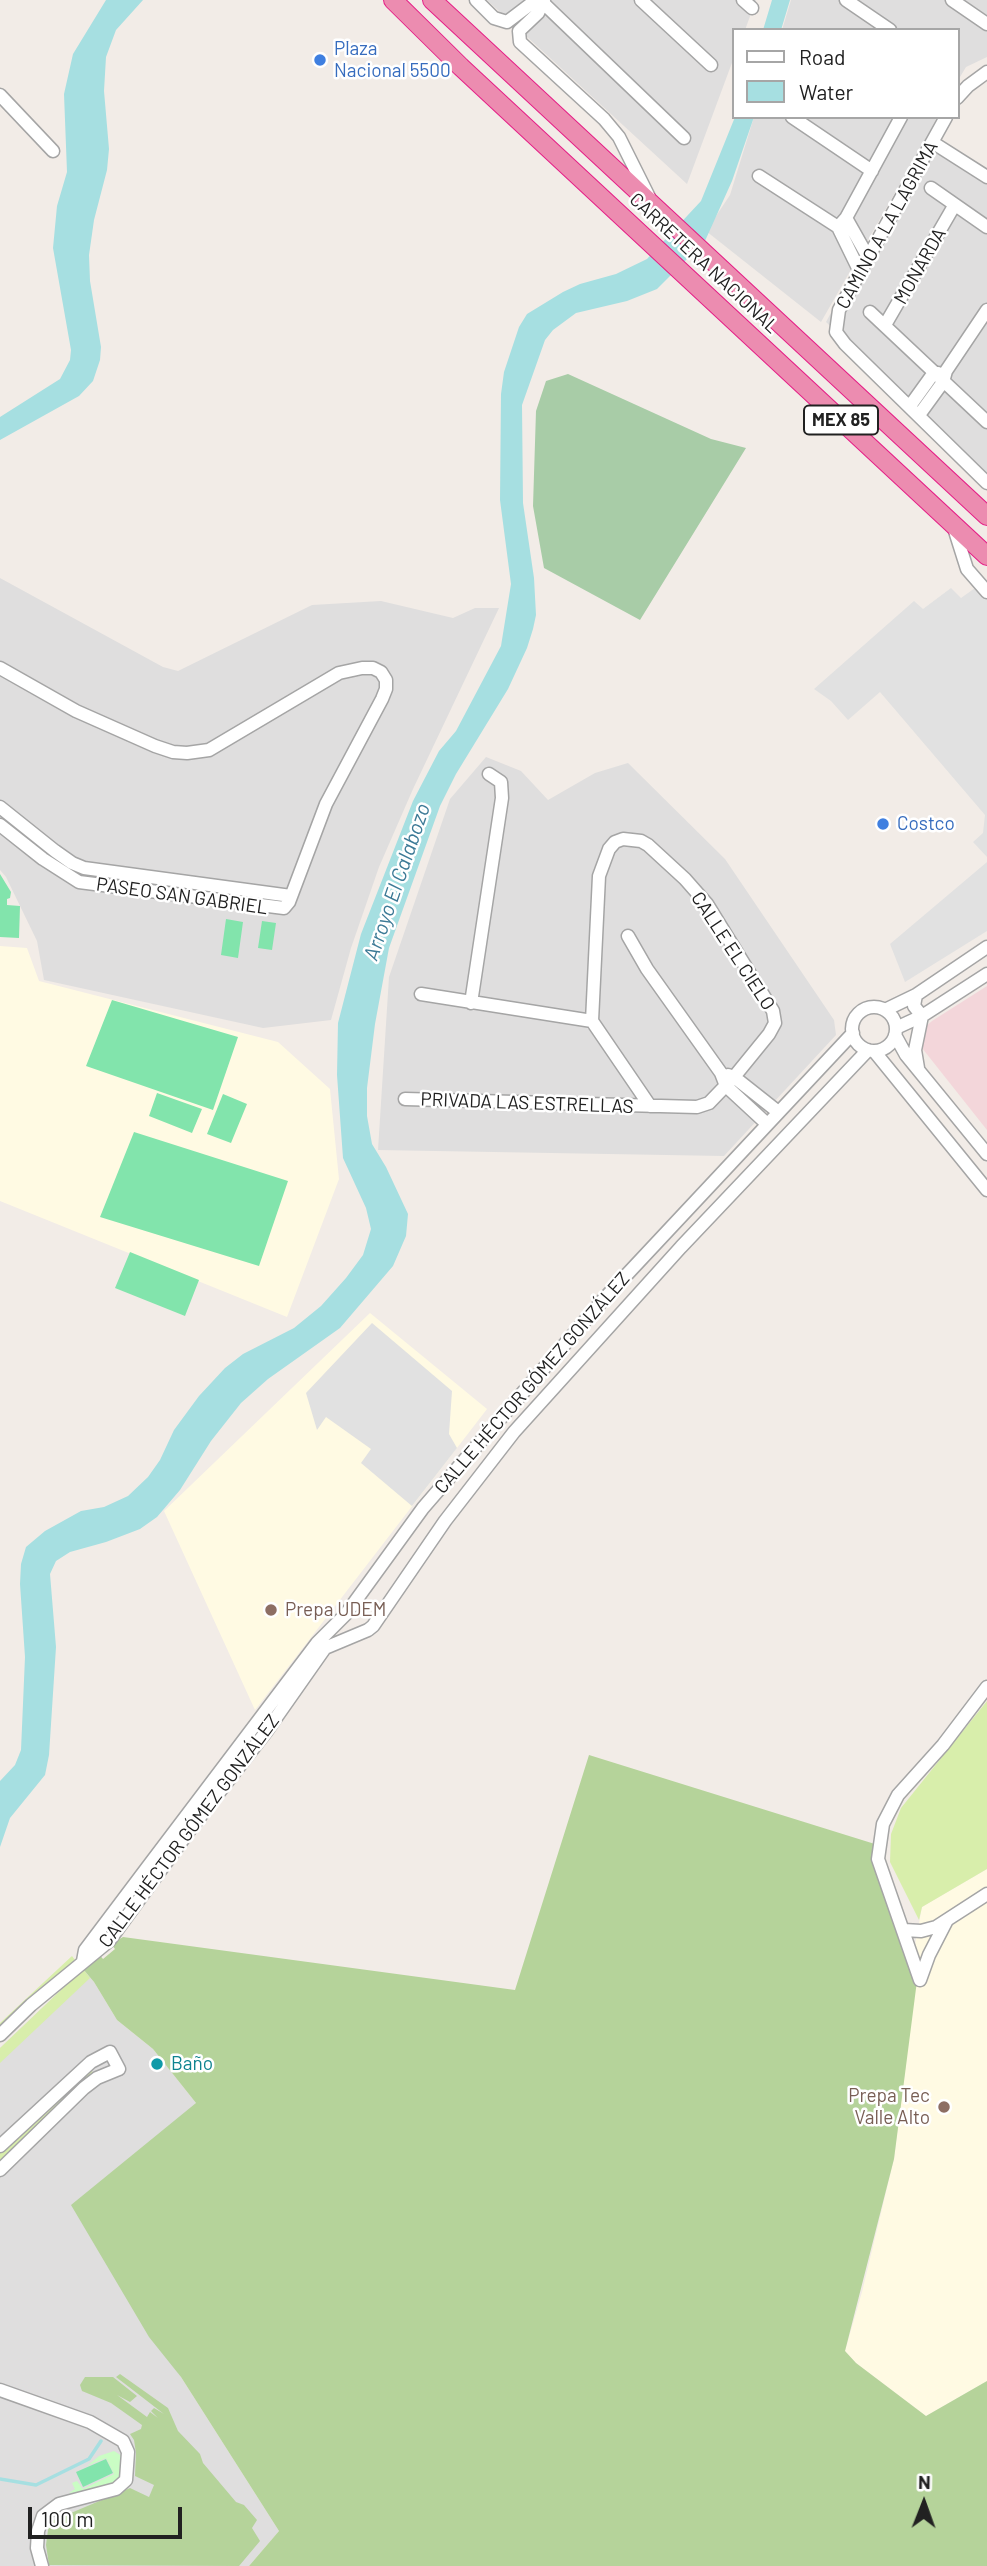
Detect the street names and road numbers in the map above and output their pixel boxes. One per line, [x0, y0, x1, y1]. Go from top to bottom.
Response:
street label: CAMINO A LA LAGRIMA [831, 137, 943, 313]
street label: CARRETERA NACIONAL [625, 188, 783, 338]
street label: MONARDA [889, 224, 951, 308]
road number: MEX 85 [804, 406, 878, 434]
street label: PASEO SAN GABRIEL [95, 873, 269, 919]
street label: CALLE EL CIELO [686, 888, 780, 1014]
street label: PRIVADA LAS ESTRELLAS [420, 1088, 634, 1118]
street label: CALLE HÉCTOR GÓMEZ GONZÁLEZ [430, 1268, 634, 1498]
street label: CALLE HÉCTOR GÓMEZ GONZÁLEZ [94, 1710, 284, 1952]

